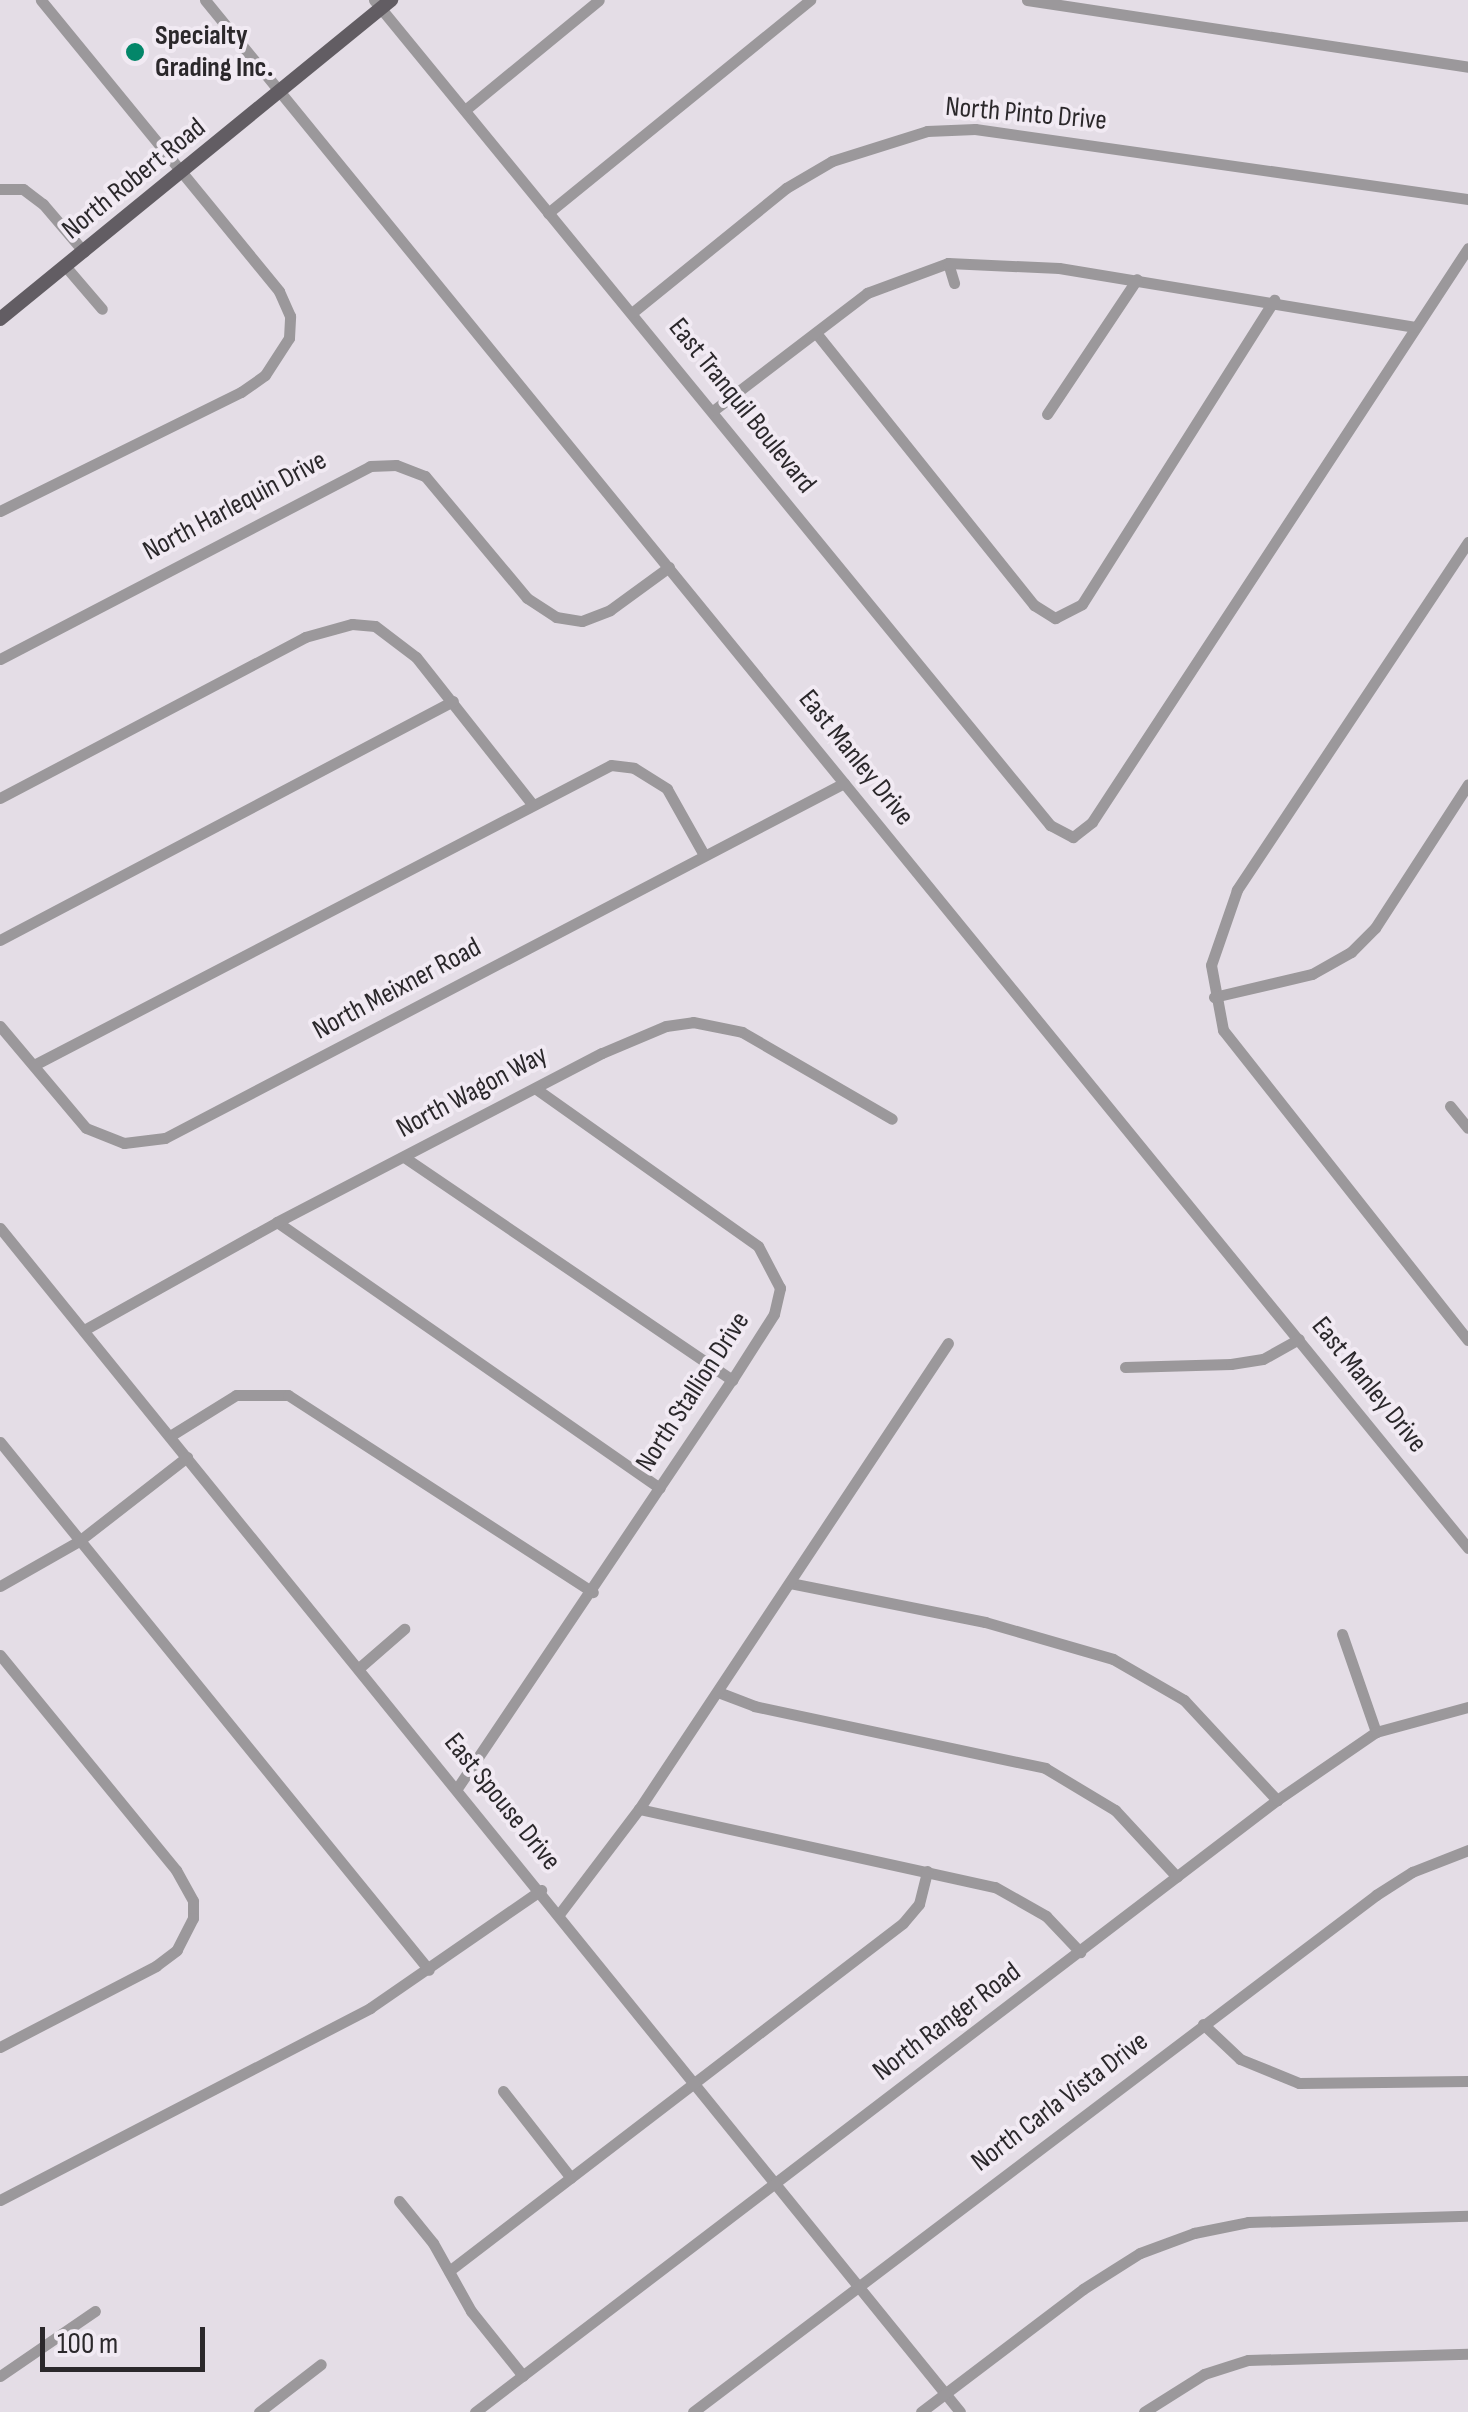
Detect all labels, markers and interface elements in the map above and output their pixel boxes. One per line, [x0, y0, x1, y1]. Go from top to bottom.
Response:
place label: Specialty Grading Inc. [155, 19, 273, 85]
marker: Specialty Grading Inc. [124, 41, 146, 63]
street label: North Pinto Drive [944, 90, 1108, 138]
street label: North Robert Road [56, 111, 212, 247]
street label: East Tranquil Boulevard [661, 312, 823, 500]
street label: North Harlequin Drive [138, 444, 332, 568]
street label: East Manley Drive [791, 683, 921, 833]
street label: North Meixner Road [307, 931, 487, 1047]
street label: North Wagon Way [391, 1038, 553, 1146]
street label: North Stallion Drive [629, 1306, 757, 1478]
street label: East Manley Drive [1304, 1310, 1434, 1460]
street label: East Spouse Drive [437, 1727, 567, 1877]
street label: North Ranger Road [867, 1956, 1027, 2088]
street label: North Carla Vista Drive [965, 2025, 1155, 2179]
scale bar [45, 2307, 210, 2369]
text: 100 m [57, 2326, 118, 2362]

